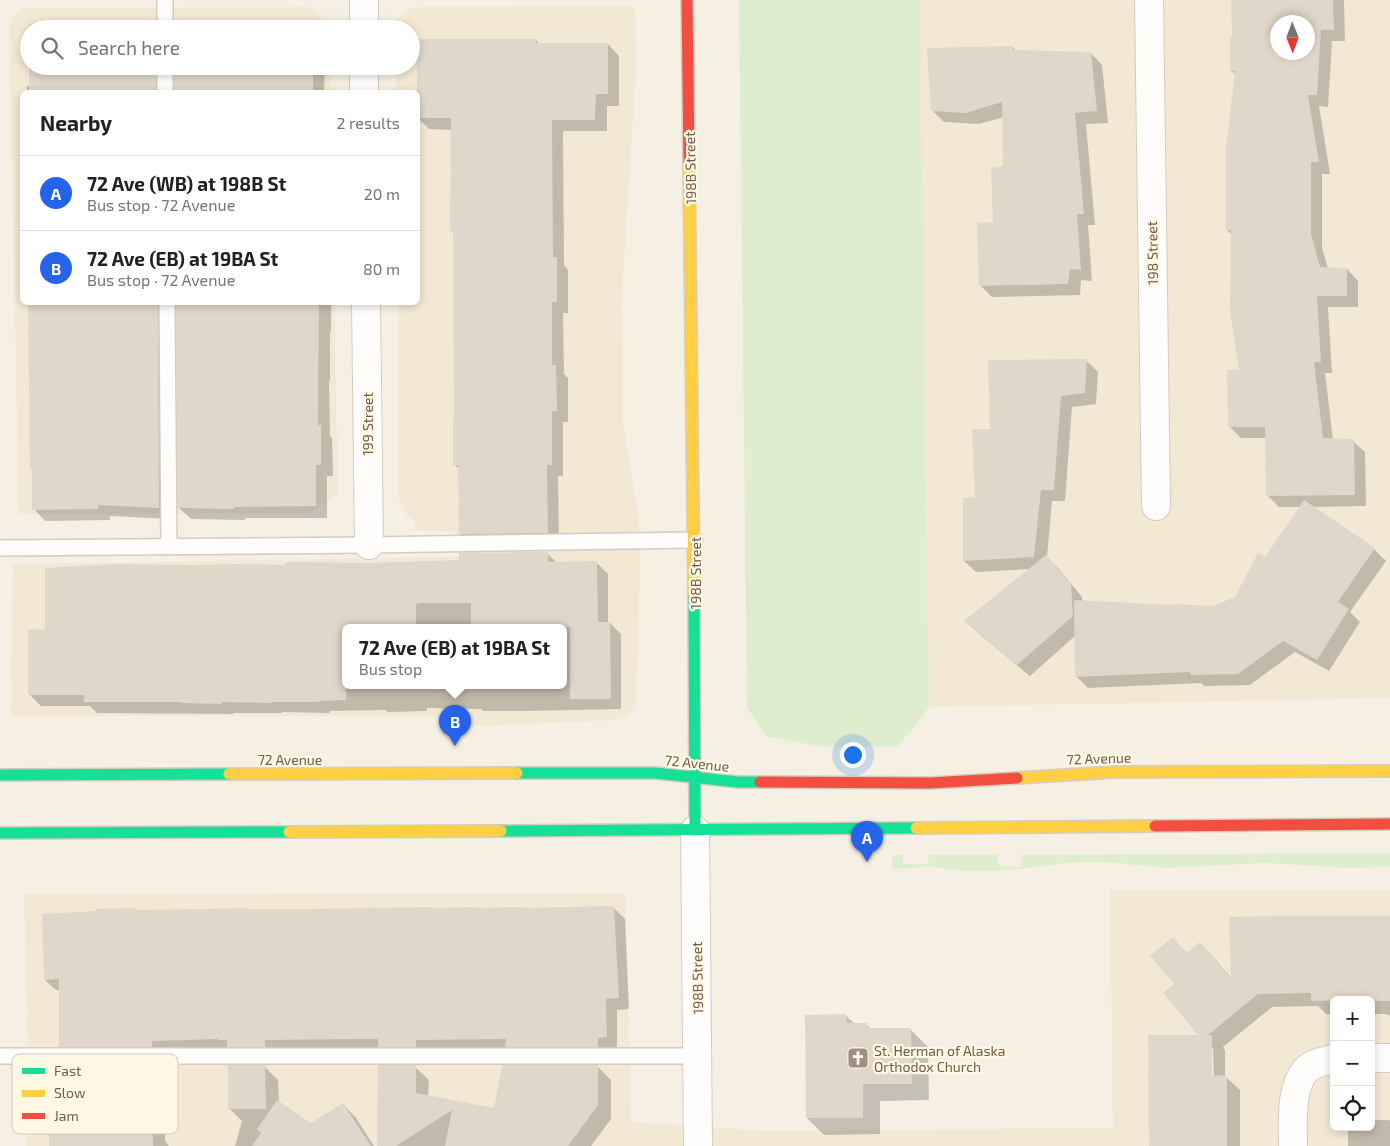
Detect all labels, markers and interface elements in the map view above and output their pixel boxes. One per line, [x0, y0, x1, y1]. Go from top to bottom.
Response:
north arrow [1270, 15, 1315, 60]
search box [20, 20, 420, 75]
icon: search [38, 34, 66, 62]
text: Search here [78, 36, 180, 59]
text: Nearby [40, 110, 112, 135]
text: 2 results [337, 113, 400, 132]
street label: 198B Street [681, 131, 699, 205]
text: 72 Ave (WB) at 198B St [87, 172, 286, 195]
text: A [51, 184, 61, 203]
text: 20 m [364, 184, 400, 203]
text: Bus stop · 72 Avenue [87, 195, 235, 214]
street label: 198 Street [1143, 221, 1161, 285]
text: 72 Ave (EB) at 19BA St [87, 247, 278, 270]
text: B [51, 259, 61, 278]
text: 80 m [363, 259, 400, 278]
text: Bus stop · 72 Avenue [87, 270, 235, 289]
street label: 199 Street [359, 392, 376, 456]
street label: 198B Street [687, 537, 704, 609]
popup [342, 624, 567, 689]
text: 72 Ave (EB) at 19BA St [359, 636, 550, 659]
text: Bus stop [359, 659, 422, 678]
pin: B [439, 705, 471, 746]
your location [840, 742, 866, 768]
street label: 72 Avenue [1066, 748, 1132, 768]
street label: 72 Avenue [258, 751, 322, 768]
street label: 72 Avenue [664, 751, 730, 775]
pin: A [851, 821, 883, 862]
street label: 198B Street [688, 941, 706, 1015]
map controls [1330, 996, 1375, 1131]
button: + [1330, 996, 1375, 1041]
button: − [1330, 1041, 1375, 1086]
place label: St. Herman of Alaska Orthodox Church [874, 1042, 1005, 1075]
church icon: St. Herman of Alaska Orthodox Church [846, 1046, 870, 1070]
legend [12, 1054, 178, 1134]
text: Fast [54, 1062, 81, 1079]
text: Slow [54, 1084, 86, 1101]
button: locate [1330, 1086, 1375, 1131]
text: Jam [54, 1107, 79, 1124]

